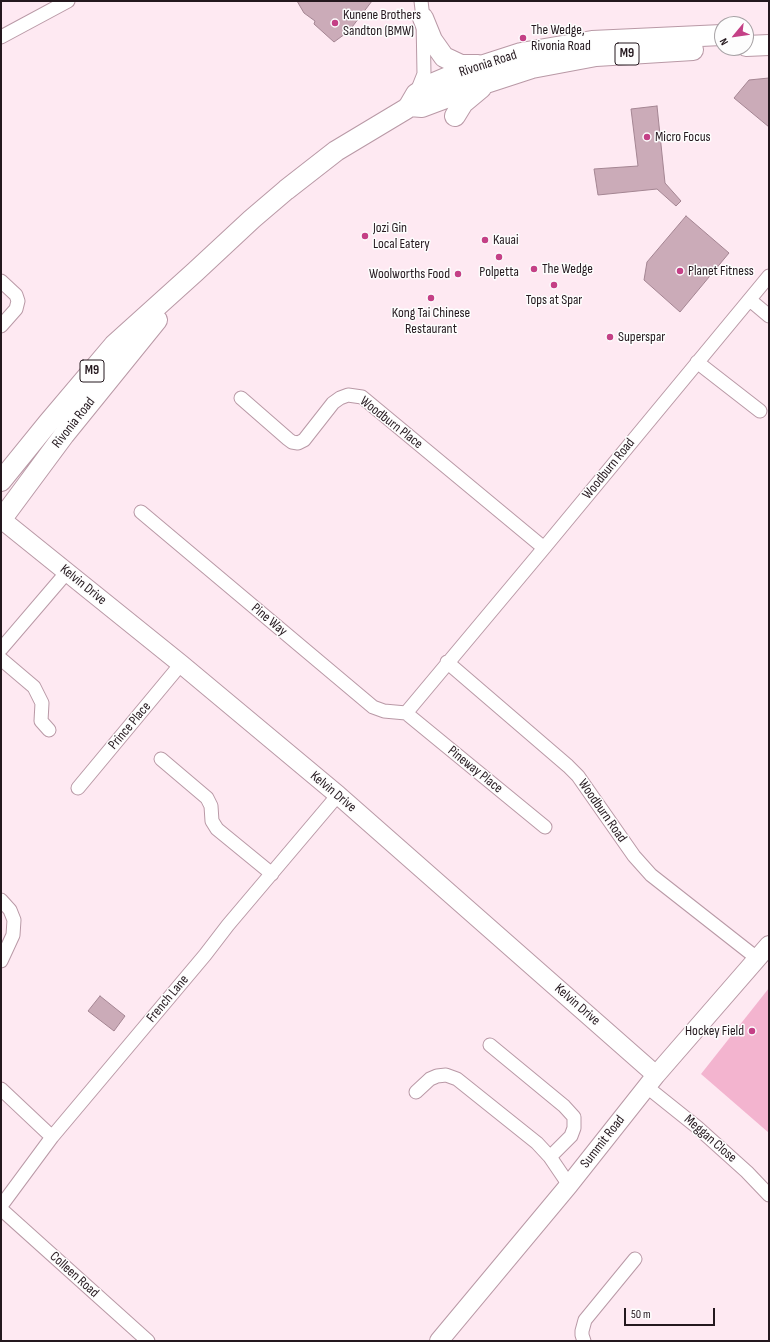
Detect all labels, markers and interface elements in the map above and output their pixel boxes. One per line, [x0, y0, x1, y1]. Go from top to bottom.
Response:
place label: Kunene Brothers Sandton (BMW) [343, 7, 421, 40]
north arrow [714, 16, 754, 56]
marker: Kunene Brothers Sandton (BMW) [330, 18, 340, 28]
place label: The Wedge, Rivonia Road [531, 22, 591, 54]
marker: The Wedge, Rivonia Road [518, 33, 528, 43]
text: N [717, 36, 731, 47]
road number: M9 [615, 43, 639, 65]
street label: Rivonia Road [457, 47, 519, 81]
place label: Micro Focus [655, 129, 711, 145]
marker: Micro Focus [642, 132, 652, 142]
place label: Jozi Gin Local Eatery [373, 220, 430, 252]
marker: Jozi Gin Local Eatery [360, 231, 370, 241]
place label: Kauai [493, 232, 518, 248]
marker: Kauai [480, 235, 490, 245]
marker: Polpetta [494, 252, 504, 262]
place label: The Wedge [542, 261, 593, 277]
place label: Planet Fitness [688, 263, 754, 279]
place label: Polpetta [479, 264, 519, 280]
marker: The Wedge [529, 264, 539, 274]
place label: Woolworths Food [369, 266, 450, 282]
marker: Planet Fitness [675, 266, 685, 276]
marker: Woolworths Food [453, 269, 463, 279]
marker: Tops at Spar [549, 280, 559, 290]
place label: Tops at Spar [526, 292, 582, 308]
marker: Kong Tai Chinese Restaurant [426, 293, 436, 303]
place label: Kong Tai Chinese Restaurant [392, 305, 470, 338]
place label: Superspar [618, 329, 665, 345]
marker: Superspar [605, 332, 615, 342]
road number: M9 [80, 360, 104, 382]
street label: Woodburn Place [356, 393, 426, 453]
street label: Rivonia Road [49, 394, 99, 452]
street label: Woodburn Road [579, 435, 639, 503]
street label: Kelvin Drive [56, 561, 110, 609]
street label: Pine Way [248, 600, 290, 640]
street label: Prince Place [105, 699, 155, 753]
street label: Pineway Place [444, 743, 506, 797]
street label: Kelvin Drive [307, 768, 359, 816]
street label: Woodburn Road [574, 776, 630, 846]
street label: French Lane [143, 972, 193, 1026]
street label: Kelvin Drive [551, 981, 603, 1029]
place label: Hockey Field [685, 1023, 744, 1039]
marker: Hockey Field [747, 1026, 757, 1036]
street label: Summit Road [577, 1112, 629, 1172]
street label: Meggan Close [680, 1112, 740, 1166]
street label: Colleen Road [46, 1249, 102, 1301]
scale bar [626, 1300, 717, 1326]
text: 50 m [631, 1307, 651, 1322]

